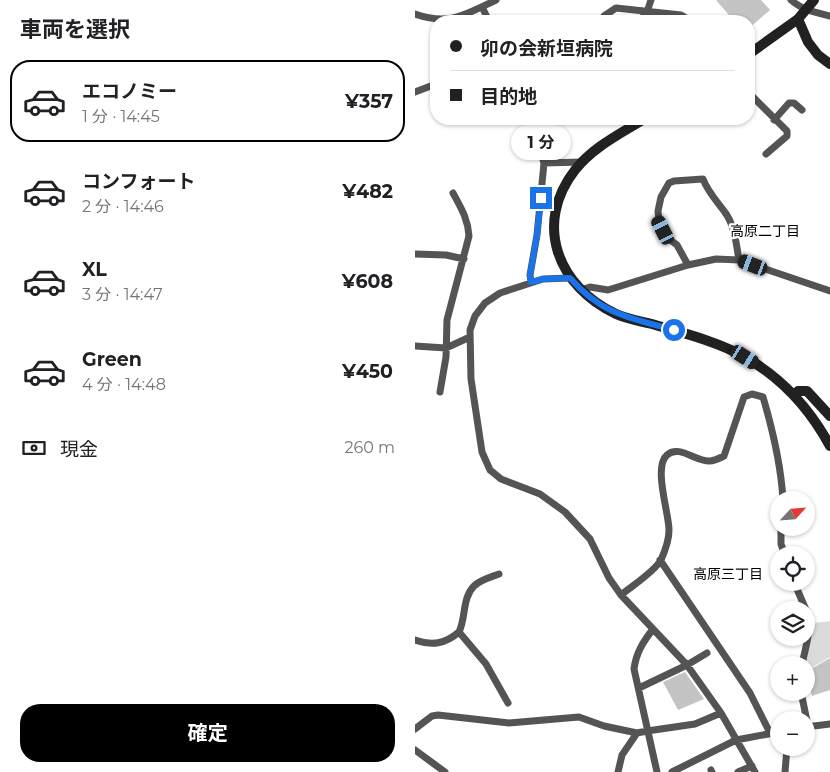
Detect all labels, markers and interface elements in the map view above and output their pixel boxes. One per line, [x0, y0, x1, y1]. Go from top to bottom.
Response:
text: 車両を選択 [20, 16, 130, 43]
text: 卯の会新垣病院 [480, 37, 613, 60]
icon: car [22, 79, 67, 124]
text: エコノミー [82, 80, 177, 103]
text: 目的地 [480, 85, 537, 108]
text: ¥357 [345, 90, 393, 113]
text: 1 分 · 14:45 [82, 107, 160, 126]
callout: 1 分 [511, 126, 571, 160]
text: 1 分 [528, 133, 554, 152]
icon: car [22, 169, 67, 214]
text: コンフォート [82, 170, 195, 193]
text: ¥482 [342, 180, 393, 203]
route end [530, 187, 552, 209]
text: 2 分 · 14:46 [82, 197, 164, 216]
car [649, 213, 676, 247]
district label: 高原二丁目 [730, 222, 800, 240]
car [736, 253, 769, 277]
text: XL [82, 258, 107, 281]
icon: car [22, 259, 67, 304]
text: ¥608 [342, 270, 393, 293]
text: 3 分 · 14:47 [82, 285, 163, 304]
route start [663, 319, 685, 341]
car [728, 343, 761, 371]
text: Green [82, 348, 142, 371]
icon: car [22, 349, 67, 394]
text: ¥450 [342, 360, 393, 383]
text: 4 分 · 14:48 [82, 375, 166, 394]
icon: cash [20, 434, 48, 462]
text: 現金 [60, 438, 98, 461]
text: 260 m [344, 438, 395, 457]
north arrow [770, 491, 815, 536]
map controls [770, 491, 815, 756]
button: locate [770, 546, 815, 591]
district label: 高原三丁目 [693, 565, 763, 583]
button: layers [770, 601, 815, 646]
button: + [770, 656, 815, 701]
button: 確定 [20, 704, 395, 762]
button: − [770, 711, 815, 756]

